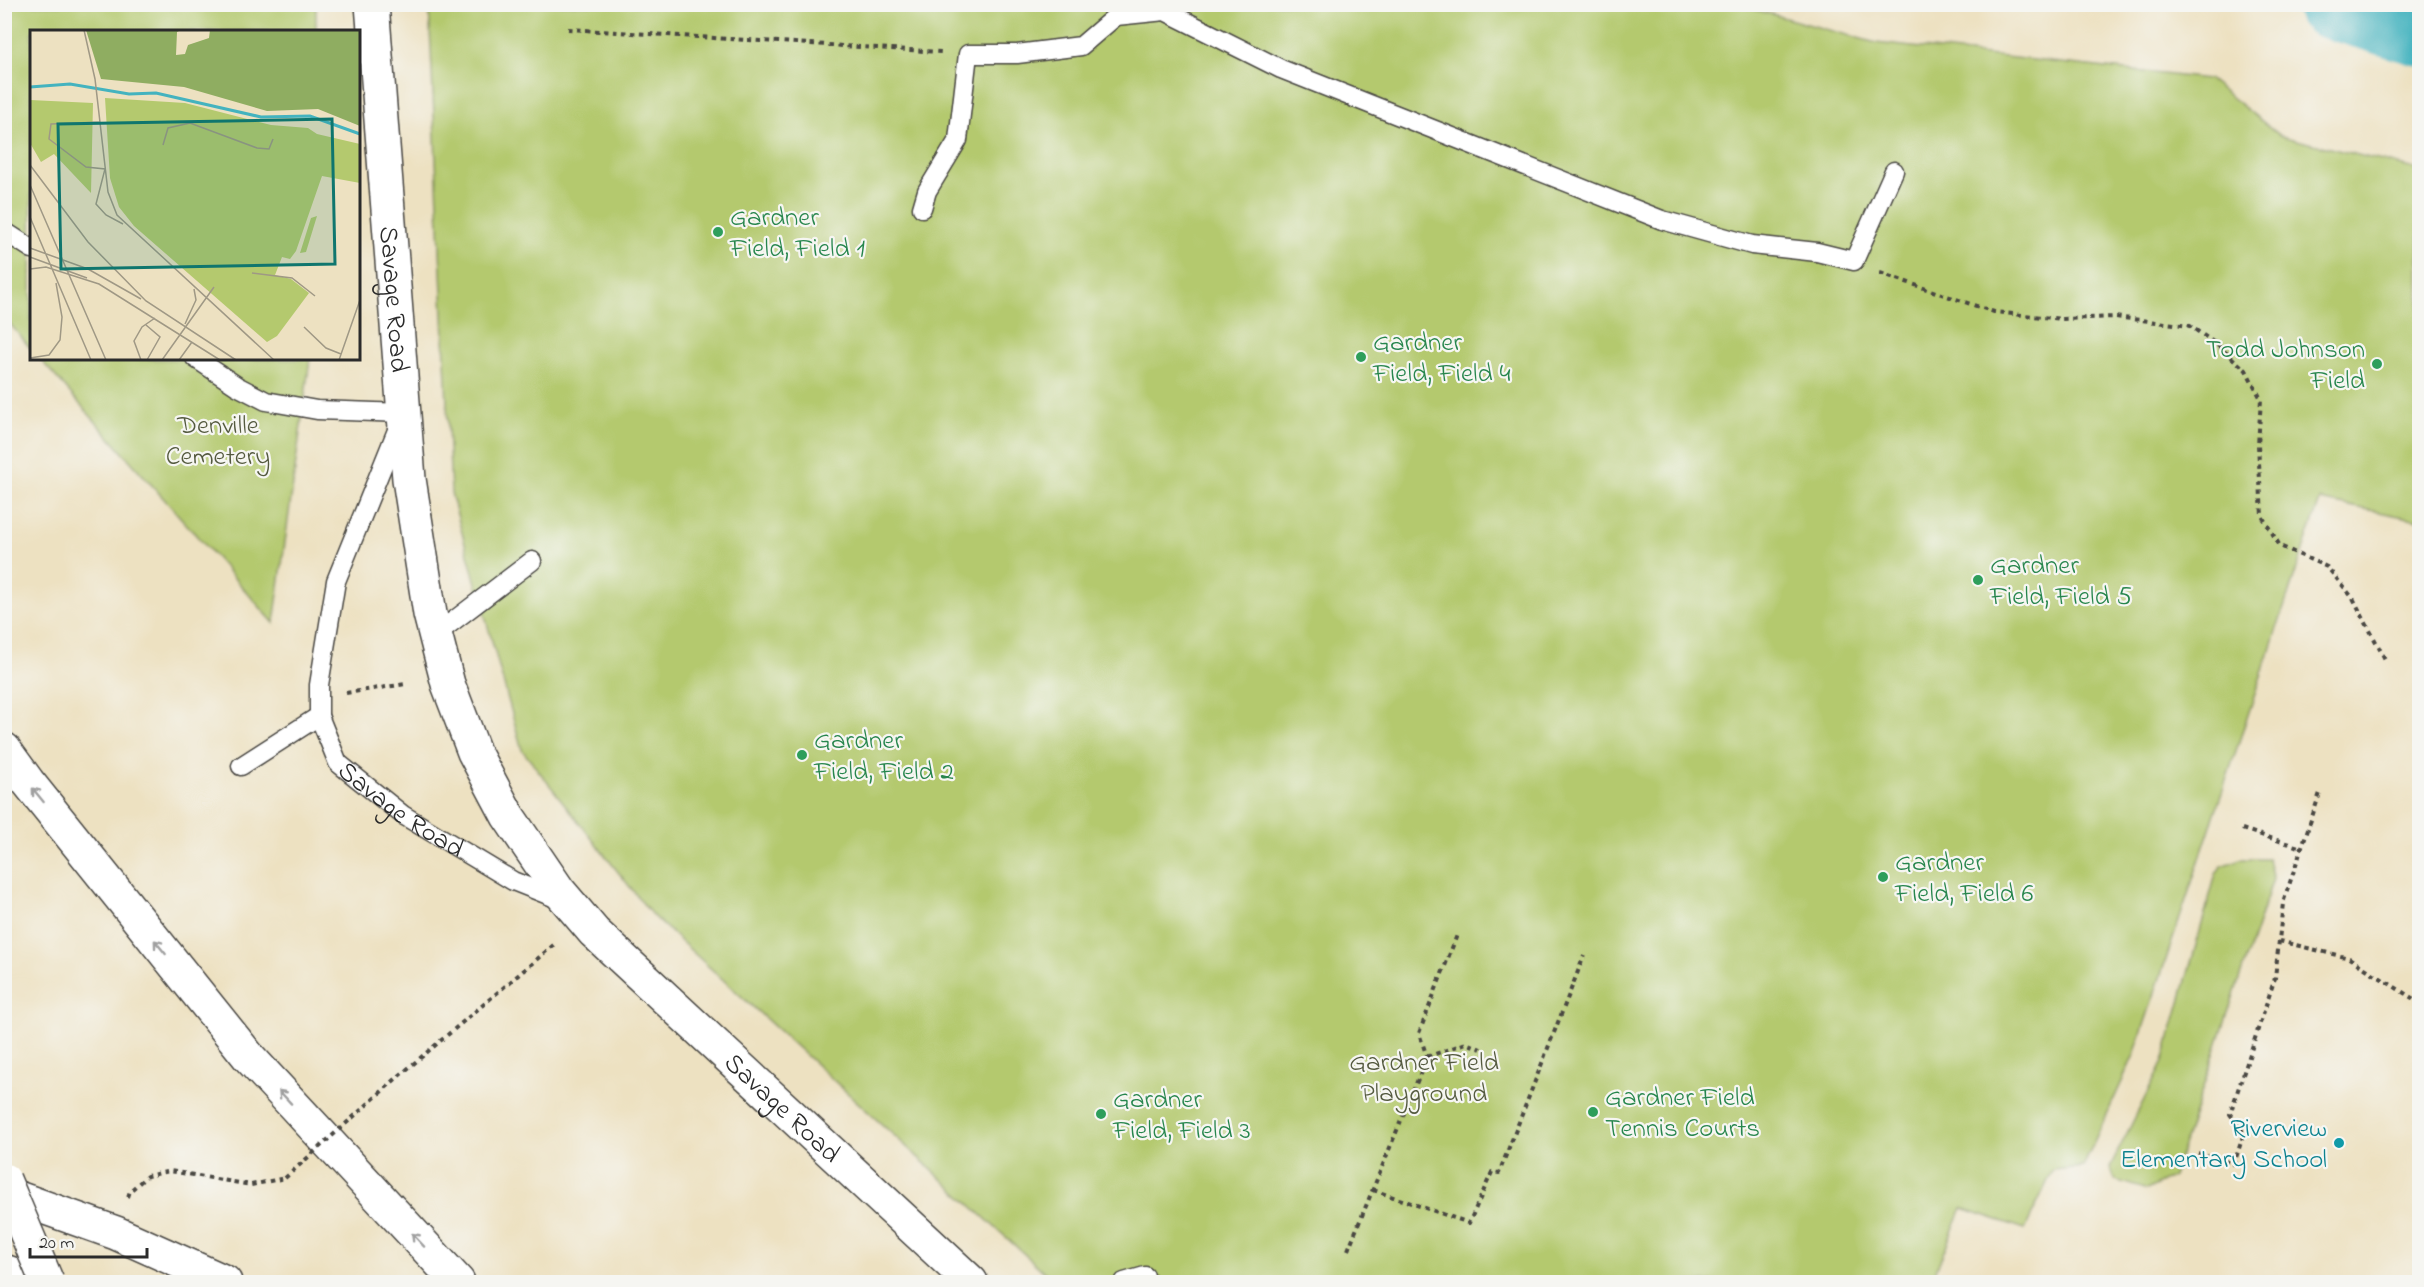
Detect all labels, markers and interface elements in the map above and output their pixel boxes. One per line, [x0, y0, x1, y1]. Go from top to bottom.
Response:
inset map [30, 30, 360, 360]
place label: Gardner Field, Field 1 [729, 199, 865, 269]
street label: Savage Road [367, 225, 418, 374]
marker: Gardner Field, Field 1 [711, 225, 725, 239]
place label: Gardner Field, Field 4 [1372, 324, 1511, 394]
place label: Todd Johnson Field [2206, 331, 2365, 401]
marker: Gardner Field, Field 4 [1354, 350, 1368, 364]
marker: Todd Johnson Field [2370, 357, 2384, 371]
park label: Denville Cemetery [166, 407, 270, 477]
place label: Gardner Field, Field 5 [1989, 547, 2132, 617]
marker: Gardner Field, Field 5 [1971, 573, 1985, 587]
place label: Gardner Field, Field 2 [813, 722, 954, 792]
marker: Gardner Field, Field 2 [795, 748, 809, 762]
street label: Savage Road [328, 753, 471, 869]
one-way arrow [32, 787, 45, 803]
place label: Gardner Field, Field 6 [1894, 844, 2033, 914]
marker: Gardner Field, Field 6 [1876, 870, 1890, 884]
one-way arrow [154, 939, 167, 955]
park label: Gardner Field Playground [1349, 1044, 1499, 1114]
street label: Savage Road [714, 1045, 848, 1173]
place label: Gardner Field Tennis Courts [1605, 1079, 1760, 1149]
place label: Gardner Field, Field 3 [1112, 1081, 1251, 1151]
one-way arrow [278, 1089, 292, 1104]
marker: Gardner Field Tennis Courts [1586, 1105, 1600, 1119]
marker: Gardner Field, Field 3 [1094, 1107, 1108, 1121]
place label: Riverview Elementary School [2120, 1110, 2327, 1180]
marker: Riverview Elementary School [2332, 1136, 2346, 1150]
scale bar [30, 1221, 147, 1259]
text: 20 m [39, 1231, 74, 1257]
one-way arrow [411, 1232, 425, 1247]

